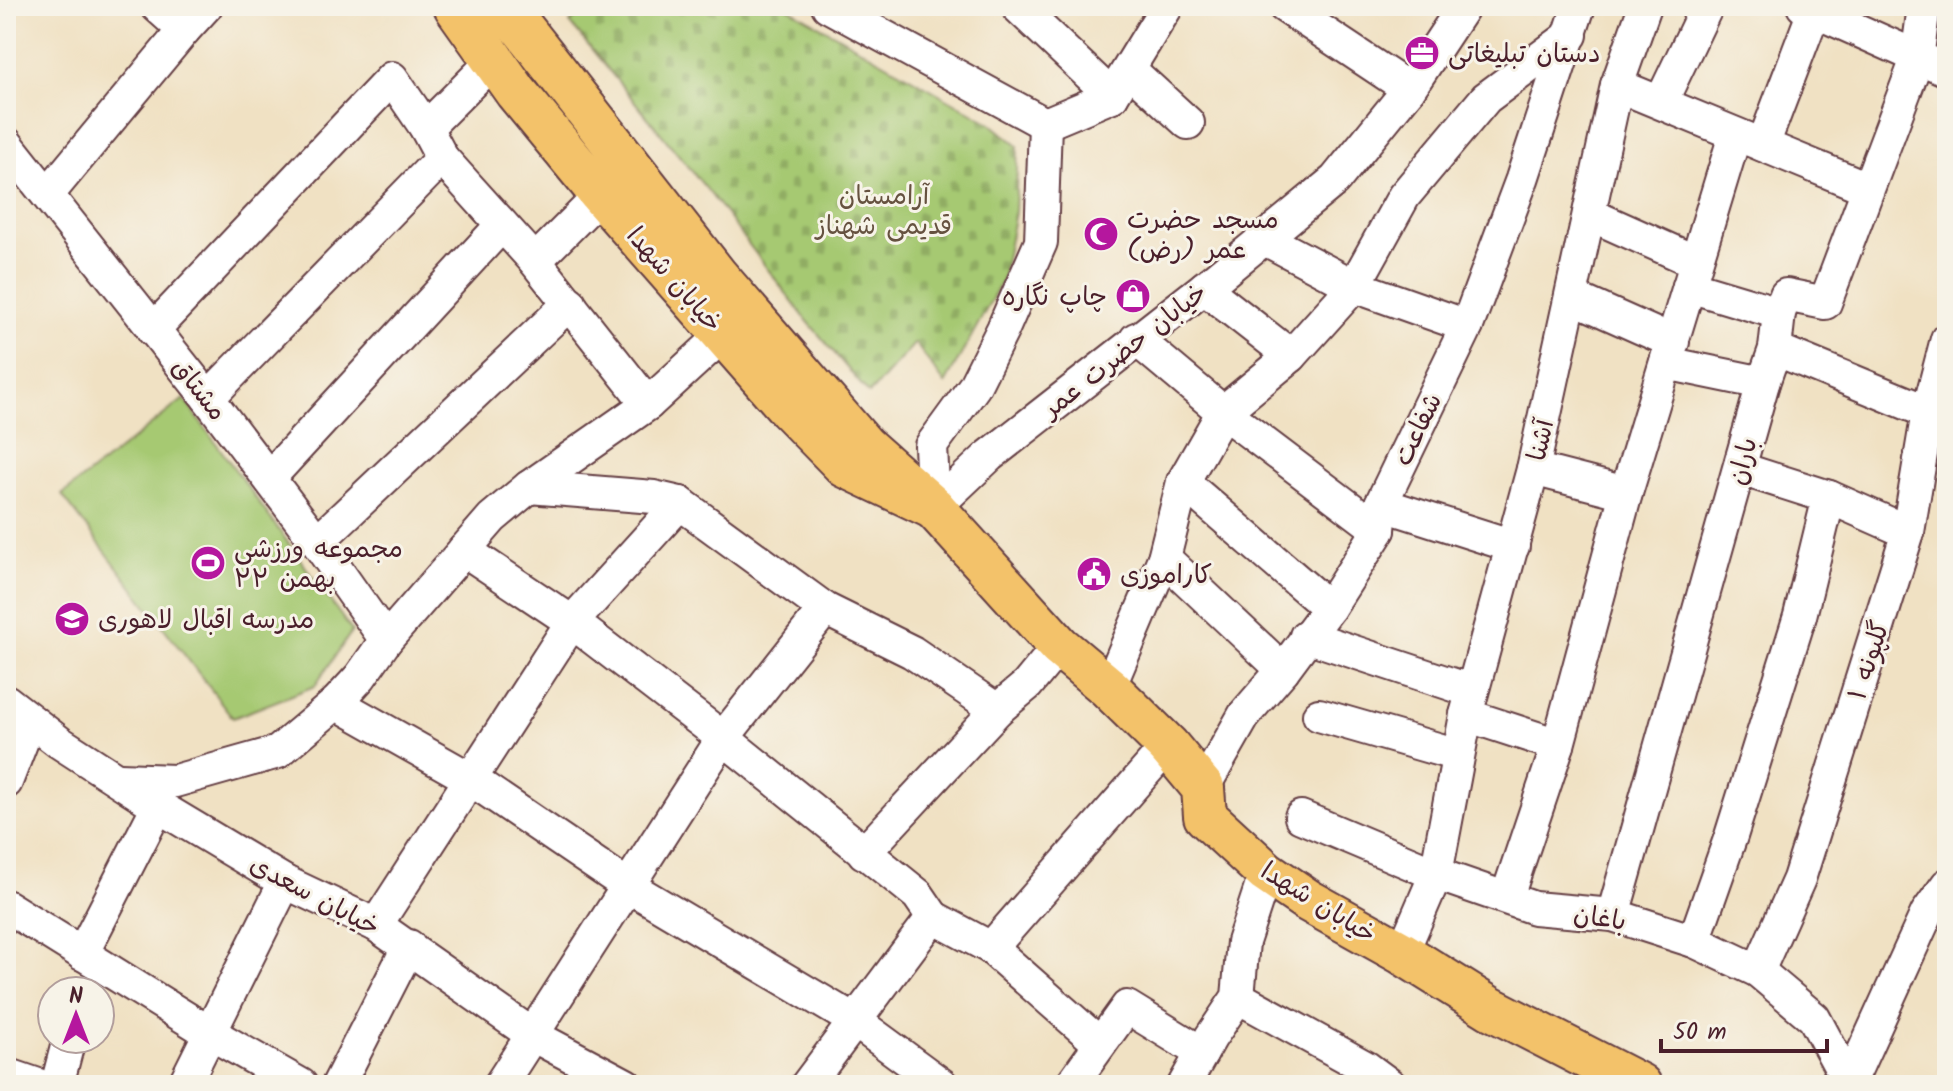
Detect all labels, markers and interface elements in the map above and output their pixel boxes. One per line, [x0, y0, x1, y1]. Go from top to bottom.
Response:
office icon: دستان تبلیغاتی [1403, 34, 1441, 72]
place label: دستان تبلیغاتی [1448, 34, 1601, 76]
park label: آرامستان قدیمی شهناز [814, 176, 952, 248]
place label: مسجد حضرت عمر (رض) [1127, 200, 1279, 272]
mosque icon: مسجد حضرت عمر (رض) [1082, 215, 1120, 253]
street label: خیابان شهدا [615, 218, 732, 343]
street label: خیابان حضرت عمر [1032, 273, 1217, 431]
place label: چاپ نگاره [1002, 277, 1107, 319]
shop icon: چاپ نگاره [1114, 277, 1152, 315]
street label: مشتاق [160, 350, 237, 431]
street label: شفاعت [1383, 386, 1455, 474]
street label: آشنا [1517, 414, 1567, 465]
street label: باران [1717, 433, 1770, 490]
place label: مجموعه ورزشی ۲۲ بهمن [234, 529, 403, 601]
sports icon: مجموعه ورزشی ۲۲ بهمن [189, 544, 227, 582]
public building icon: کاراموزی [1075, 555, 1113, 593]
place label: کاراموزی [1120, 555, 1212, 597]
school or university icon: مدرسه اقبال لاهوری [53, 600, 91, 638]
place label: مدرسه اقبال لاهوری [98, 600, 314, 642]
street label: گلپونه ۱ [1837, 615, 1902, 706]
street label: خیابان سعدی [241, 845, 387, 949]
street label: خیابان شهدا [1252, 852, 1384, 956]
street label: باغان [1570, 894, 1629, 944]
north arrow [36, 975, 116, 1055]
text: N [69, 980, 83, 1015]
scale bar [1661, 1003, 1827, 1053]
text: 50 m [1673, 1013, 1727, 1052]

